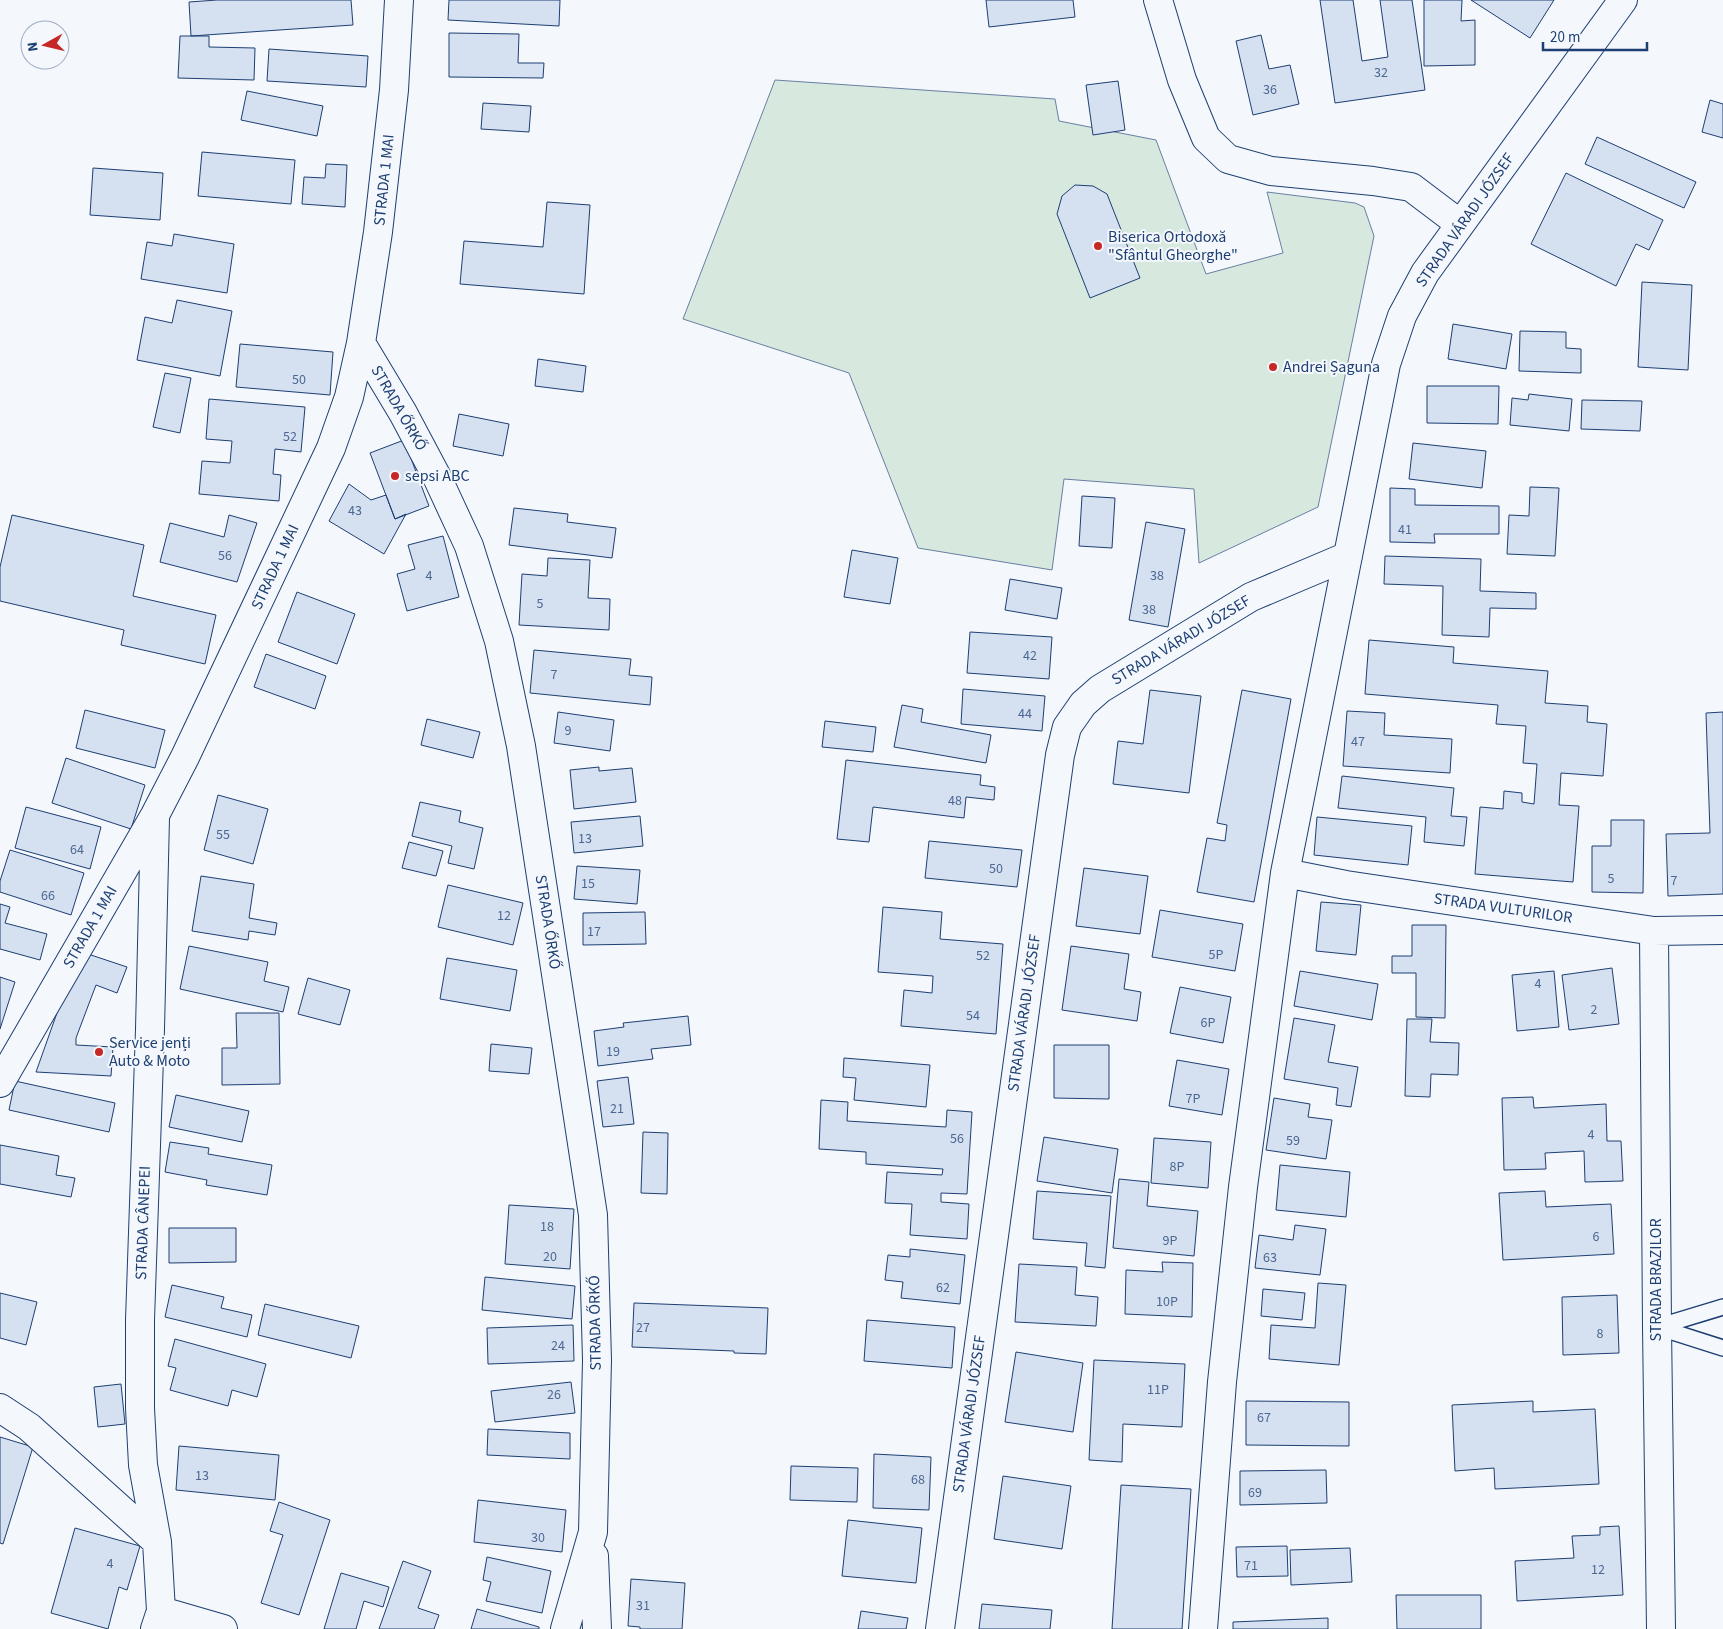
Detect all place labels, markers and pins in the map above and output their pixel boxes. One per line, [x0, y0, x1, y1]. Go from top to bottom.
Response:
place label: Biserica Ortodoxă "Sfântul Gheorghe" [1108, 226, 1238, 266]
marker: Biserica Ortodoxă "Sfântul Gheorghe" [1092, 240, 1104, 252]
place label: Andrei Șaguna [1283, 356, 1380, 378]
marker: Andrei Șaguna [1267, 361, 1279, 373]
place label: sepsi ABC [405, 465, 470, 487]
marker: sepsi ABC [389, 470, 401, 482]
place label: Service jenți Auto & Moto [109, 1032, 191, 1072]
marker: Service jenți Auto & Moto [93, 1046, 105, 1058]

